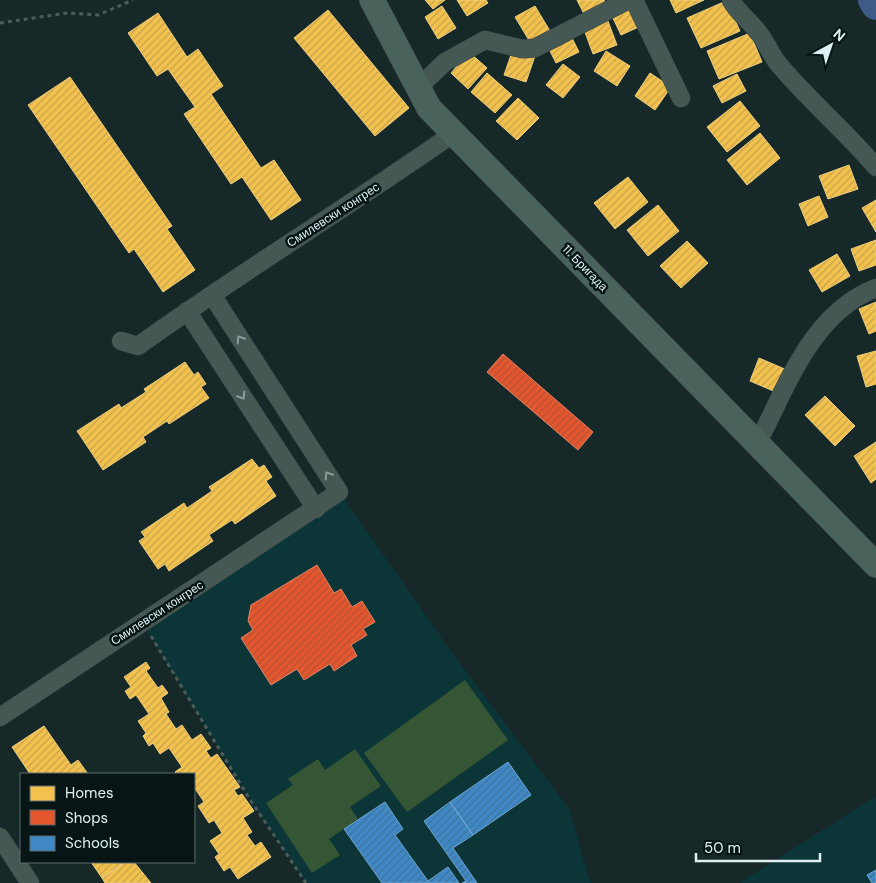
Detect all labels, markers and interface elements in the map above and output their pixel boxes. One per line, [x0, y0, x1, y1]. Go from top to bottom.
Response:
north arrow [806, 20, 856, 70]
text: N [830, 25, 849, 45]
street label: Смилевски конгрес [284, 179, 382, 251]
street label: 11. Бригада [559, 241, 611, 295]
one-way arrow [237, 335, 246, 344]
one-way arrow [236, 390, 245, 400]
one-way arrow [325, 472, 334, 481]
street label: Смилевски конгрес [108, 577, 206, 649]
legend [20, 773, 195, 863]
text: Homes [65, 783, 114, 803]
text: Shops [65, 808, 108, 828]
scale bar [696, 830, 820, 862]
text: Schools [65, 833, 120, 853]
text: 50 m [704, 838, 741, 858]

